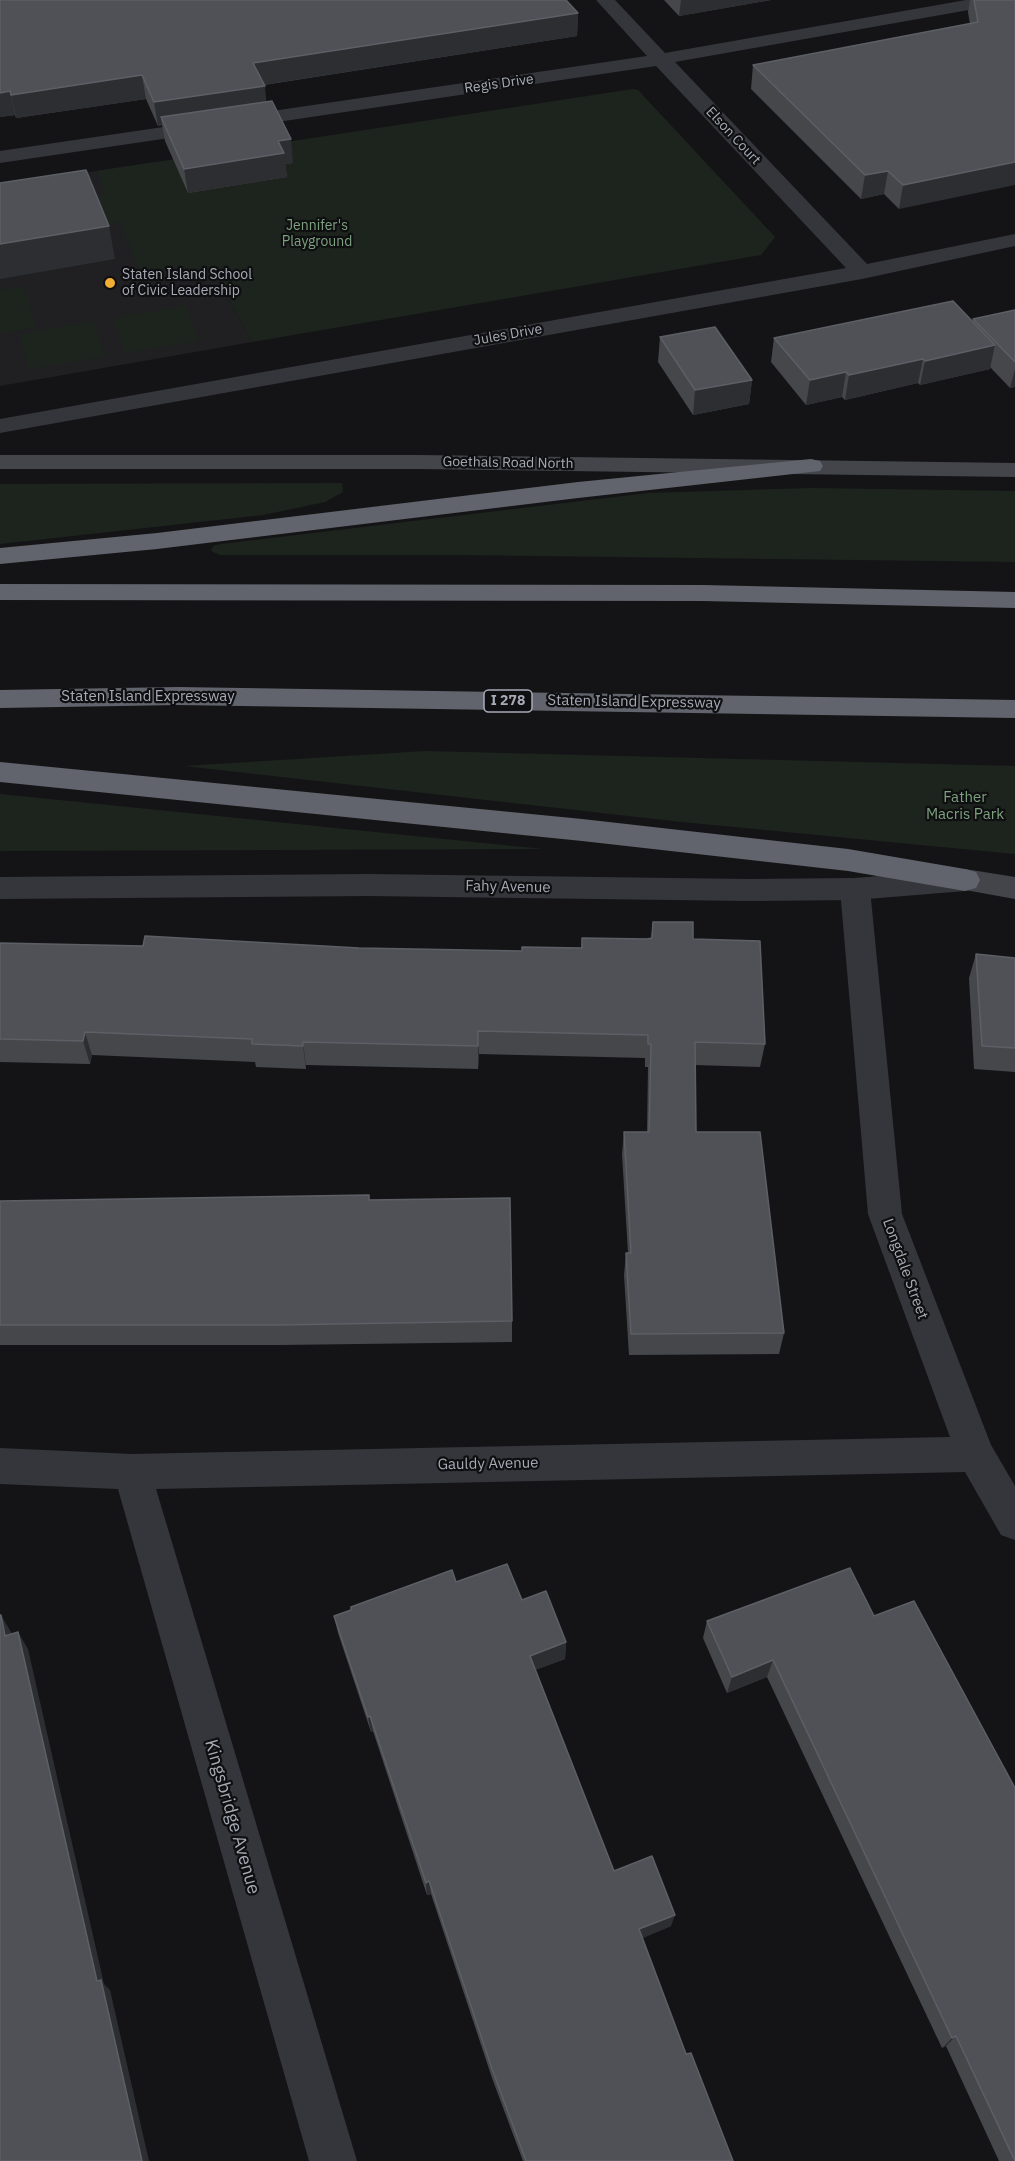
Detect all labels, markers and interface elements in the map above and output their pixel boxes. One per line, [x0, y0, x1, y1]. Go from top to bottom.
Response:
street label: Regis Drive [463, 71, 535, 97]
street label: Elson Court [702, 104, 764, 168]
park label: Jennifer's Playground [282, 218, 352, 250]
place label: Staten Island School of Civic Leadership [122, 267, 252, 300]
marker: Staten Island School of Civic Leadership [103, 276, 117, 290]
street label: Jules Drive [472, 321, 544, 349]
street label: Goethals Road North [442, 453, 574, 473]
street label: Staten Island Expressway [61, 688, 235, 706]
road number: I 278 [484, 690, 532, 712]
street label: Staten Island Expressway [547, 691, 721, 713]
park label: Father Macris Park [926, 789, 1004, 824]
street label: Fahy Avenue [465, 877, 551, 897]
street label: Longdale Street [878, 1216, 932, 1322]
street label: Gauldy Avenue [437, 1454, 539, 1474]
street label: Kingsbridge Avenue [200, 1737, 264, 1897]

